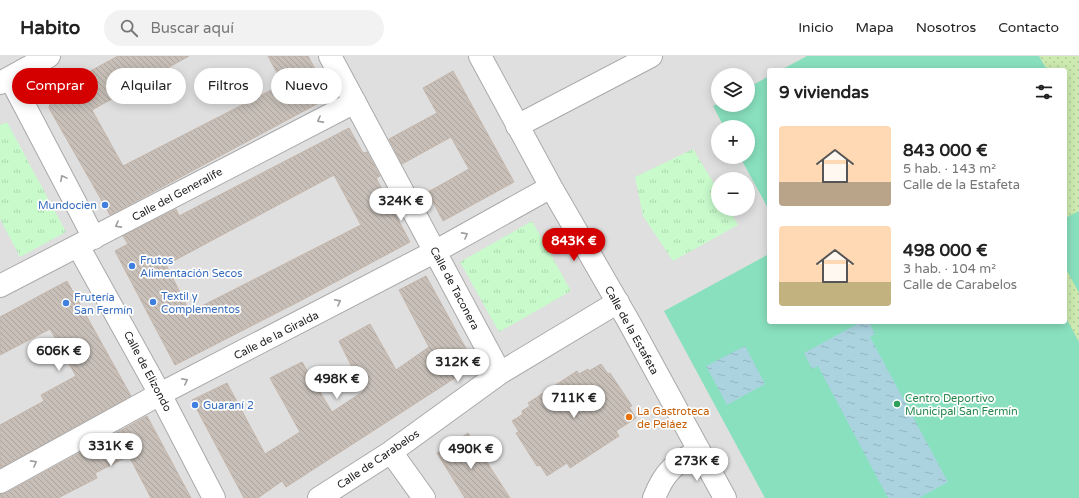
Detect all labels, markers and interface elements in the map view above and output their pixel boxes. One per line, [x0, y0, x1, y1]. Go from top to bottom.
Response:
search box [104, 10, 384, 46]
text: Habito [20, 17, 80, 39]
icon: search [118, 17, 140, 39]
text: Buscar aquí [150, 19, 234, 37]
text: Inicio [798, 19, 834, 36]
text: Mapa [856, 19, 894, 36]
text: Nosotros [916, 19, 976, 36]
text: Contacto [998, 19, 1059, 36]
chip: Comprar [12, 68, 98, 104]
chip: Alquilar [106, 68, 186, 104]
chip: Filtros [194, 68, 263, 104]
chip: Nuevo [271, 68, 342, 104]
map controls [711, 68, 755, 216]
button: layers [711, 68, 755, 112]
icon: filters [1033, 81, 1055, 103]
text: 9 viviendas [779, 82, 869, 103]
one-way arrow [317, 115, 324, 122]
button: + [711, 120, 755, 164]
text: 843 000 € [903, 140, 988, 161]
icon: home [811, 142, 859, 190]
text: 5 hab. · 143 m² [903, 161, 996, 177]
street label: Calle del Generalife [130, 165, 225, 224]
button: − [711, 172, 755, 216]
one-way arrow [60, 175, 68, 183]
text: Calle de la Estafeta [903, 177, 1020, 193]
pin: 324K € [368, 188, 434, 222]
text: 324K € [378, 193, 424, 209]
place label: Mundocien [38, 199, 97, 212]
marker: Mundocien [100, 200, 110, 210]
one-way arrow [115, 220, 122, 228]
pin: 843K € [541, 228, 607, 262]
one-way arrow [461, 232, 468, 239]
text: 843K € [551, 233, 597, 249]
text: 498 000 € [903, 240, 988, 261]
icon: home [811, 242, 859, 290]
street label: Calle de Taconera [427, 244, 482, 332]
place label: Frutos Alimentación Secos [140, 254, 243, 280]
marker: Frutos Alimentación Secos [127, 261, 137, 271]
text: 3 hab. · 104 m² [903, 261, 996, 277]
text: Calle de Carabelos [903, 277, 1017, 293]
street label: Calle de la Estafeta [602, 284, 661, 377]
place label: Textil y Complementos [161, 290, 240, 316]
place label: Frutería San Fermín [74, 291, 133, 317]
marker: Textil y Complementos [148, 297, 158, 307]
marker: Frutería San Fermín [61, 298, 71, 308]
one-way arrow [334, 299, 341, 307]
street label: Calle de la Giralda [232, 308, 321, 362]
street label: Calle de Elizondo [121, 329, 174, 414]
pin: 606K € [26, 338, 92, 372]
text: 606K € [36, 343, 82, 359]
pin: 312K € [425, 349, 491, 383]
text: 312K € [435, 354, 481, 370]
pin: 498K € [304, 366, 370, 400]
text: 498K € [314, 371, 360, 387]
one-way arrow [181, 379, 189, 386]
pin: 711K € [541, 385, 607, 419]
text: 711K € [551, 390, 597, 406]
place label: Centro Deportivo Municipal San Fermín [905, 392, 1018, 418]
place label: Guaraní 2 [203, 399, 254, 412]
marker: Centro Deportivo Municipal San Fermín [892, 399, 902, 409]
marker: Guaraní 2 [190, 400, 200, 410]
place label: La Gastroteca de Peláez [637, 405, 709, 431]
marker: La Gastroteca de Peláez [624, 412, 634, 422]
street label: Calle de Carabelos [335, 427, 422, 492]
pin: 331K € [78, 433, 144, 467]
pin: 490K € [438, 436, 504, 470]
text: 331K € [88, 438, 134, 454]
text: 490K € [448, 441, 494, 457]
pin: 273K € [664, 448, 730, 482]
text: 273K € [674, 453, 720, 469]
one-way arrow [30, 461, 37, 468]

